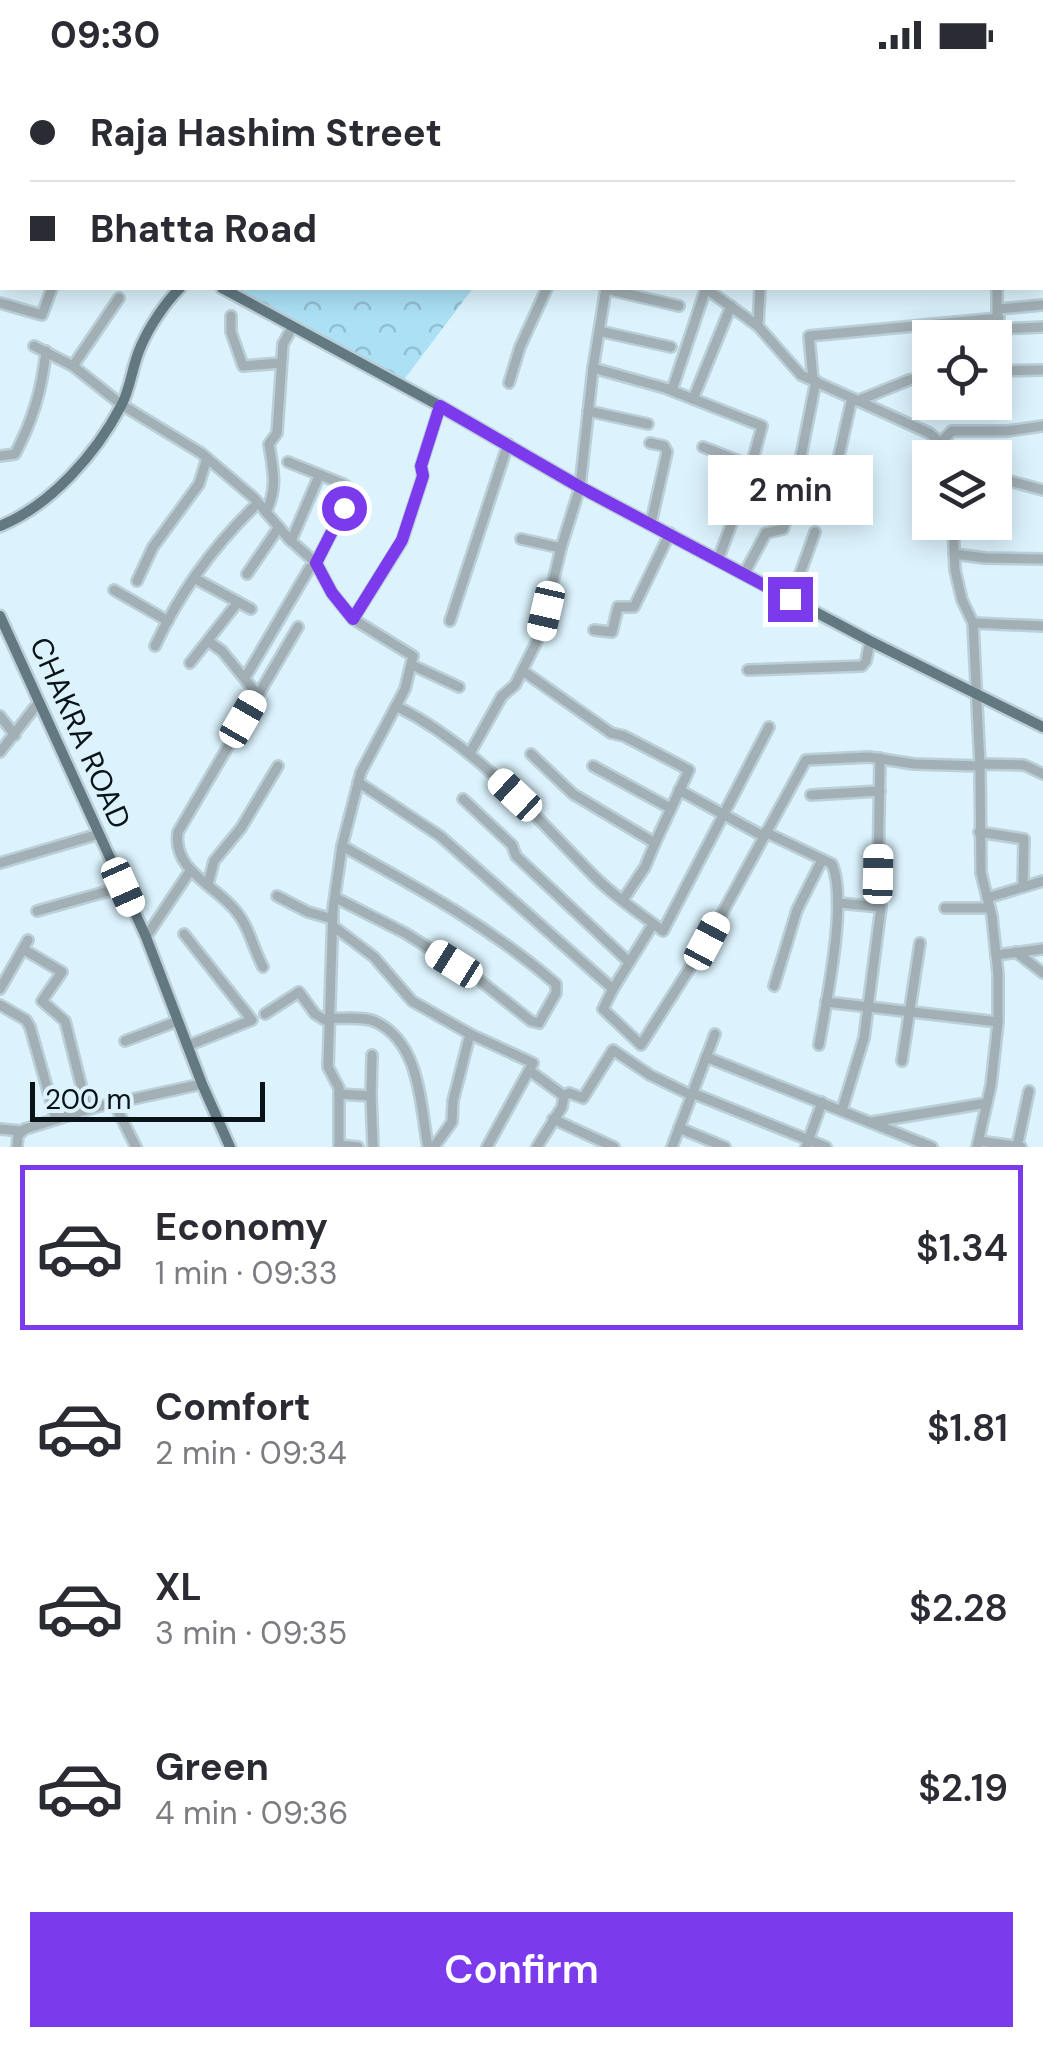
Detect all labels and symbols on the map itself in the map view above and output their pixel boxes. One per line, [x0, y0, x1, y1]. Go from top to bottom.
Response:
callout: 2 min [708, 454, 872, 524]
route start [322, 486, 367, 531]
route end [768, 577, 813, 622]
car [525, 578, 567, 644]
street label: CHAKRA ROAD [21, 631, 140, 834]
car [215, 686, 271, 752]
car [483, 764, 547, 826]
car [862, 844, 894, 904]
car [97, 853, 149, 921]
car [680, 907, 734, 975]
car [421, 935, 487, 993]
scale bar [30, 1077, 265, 1122]

